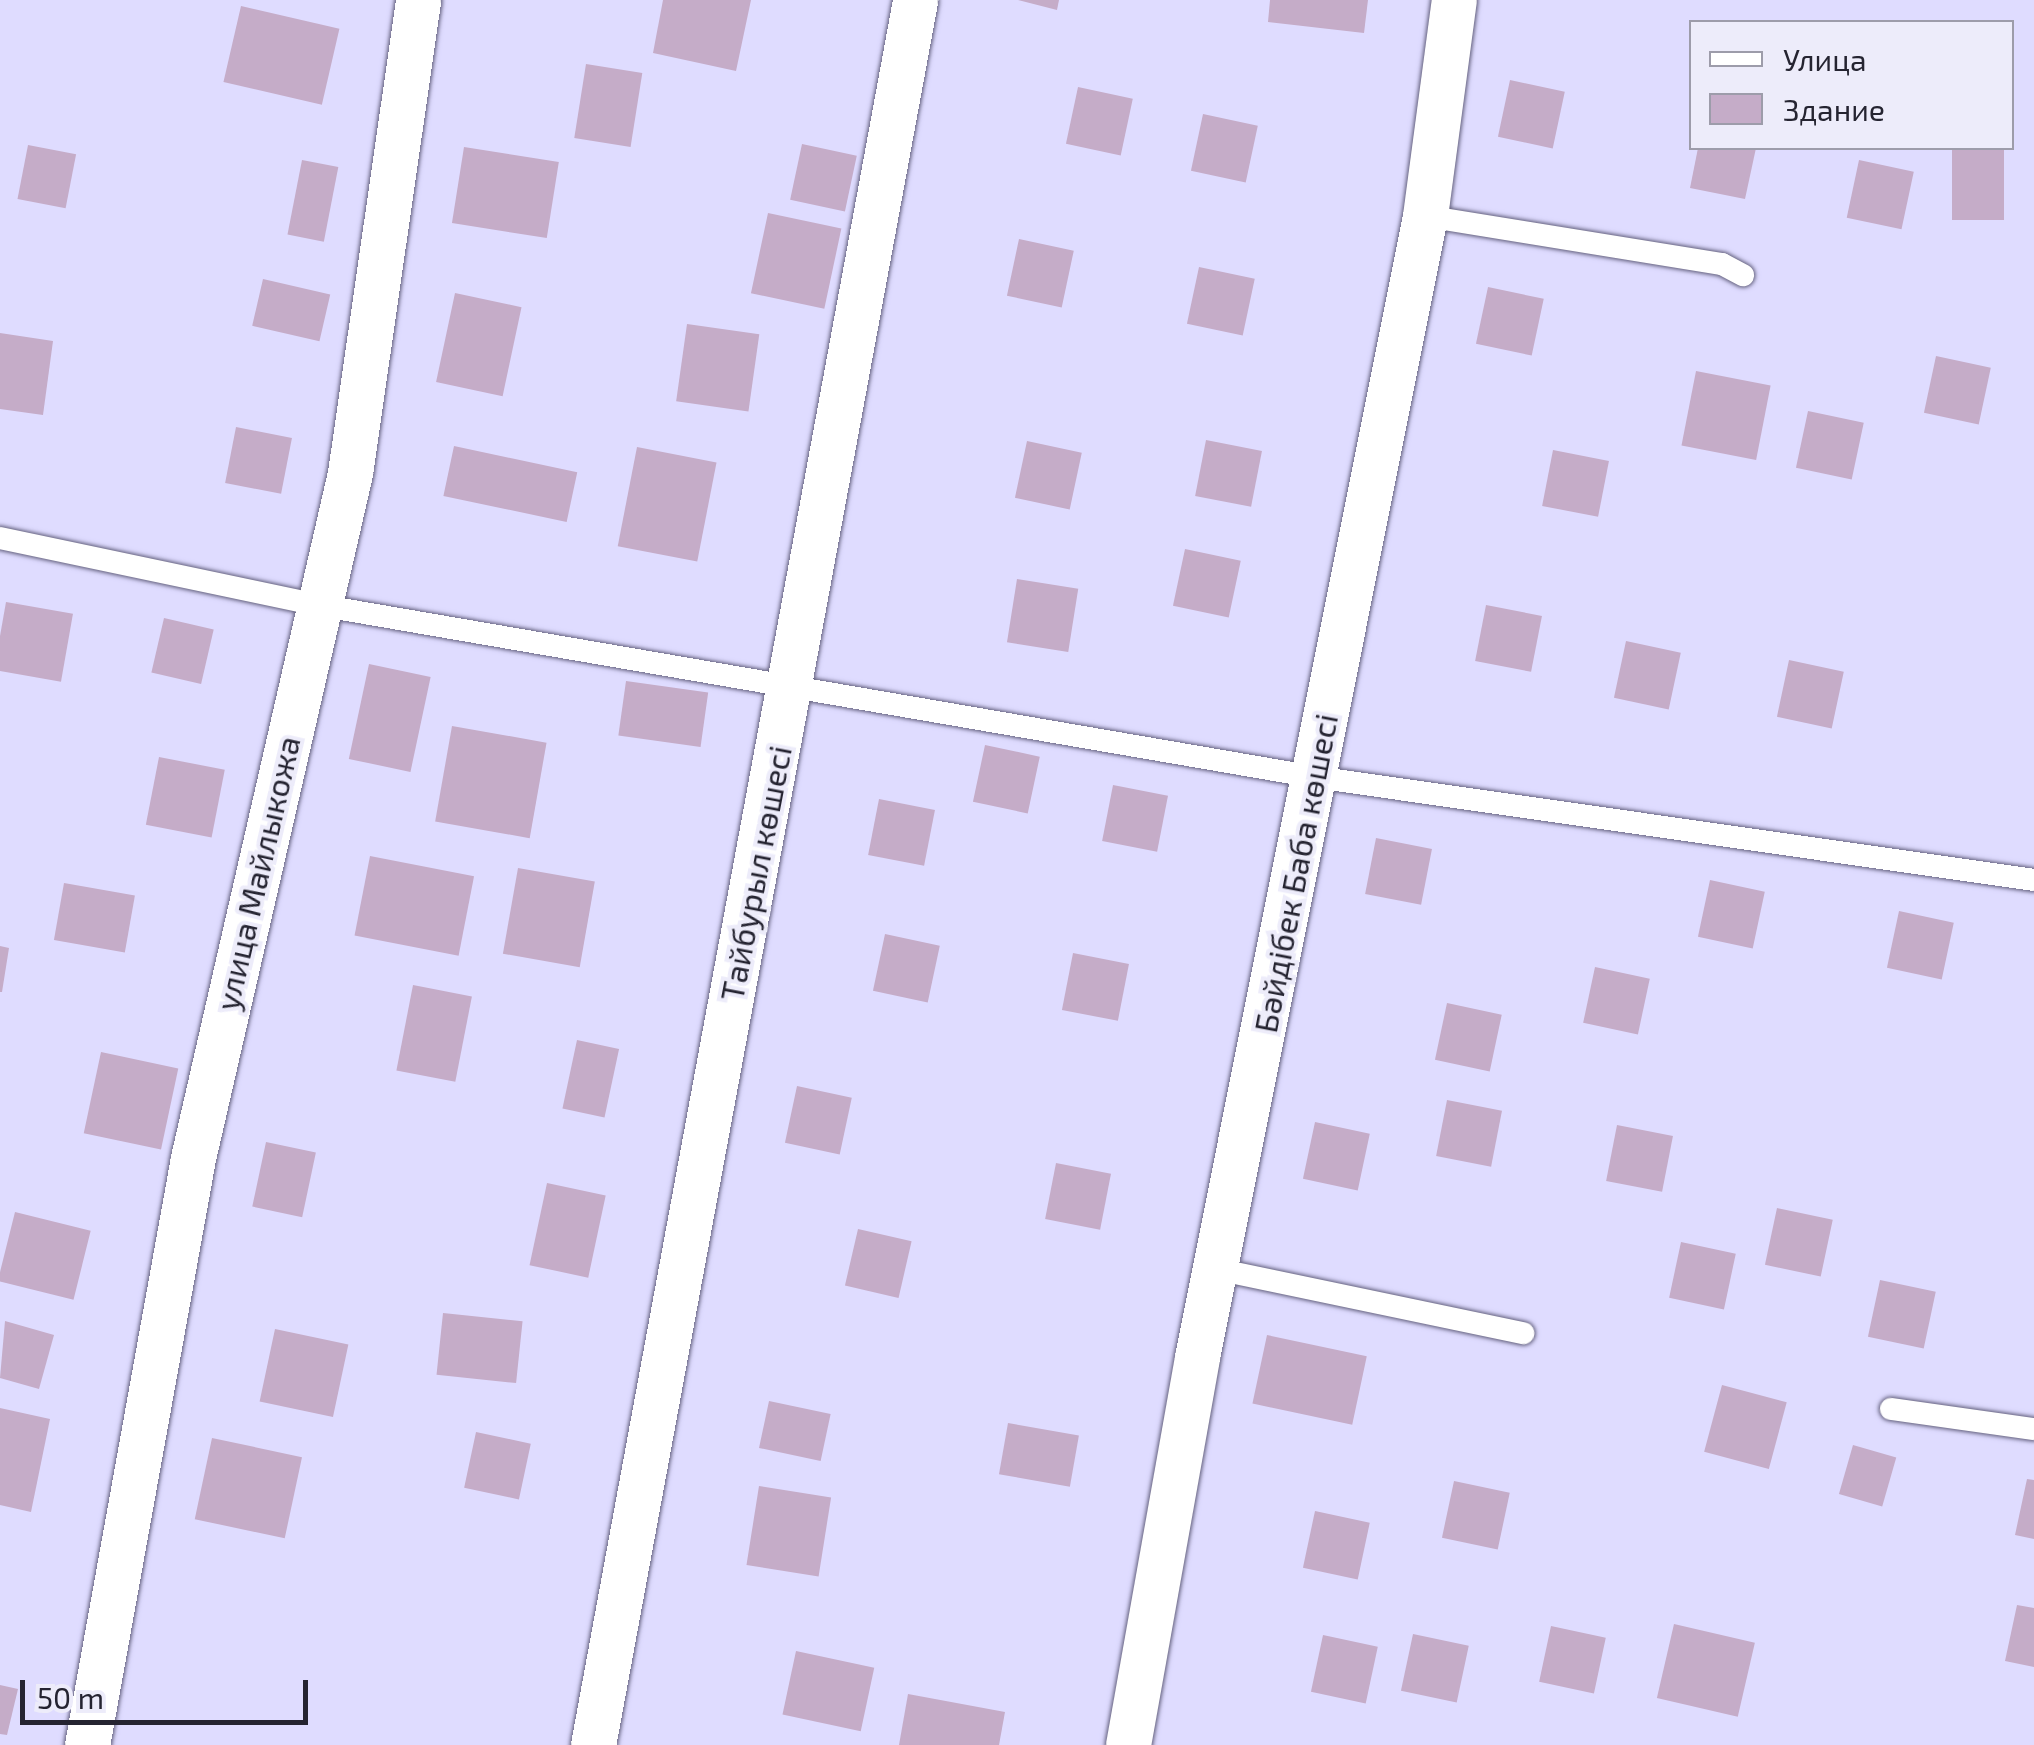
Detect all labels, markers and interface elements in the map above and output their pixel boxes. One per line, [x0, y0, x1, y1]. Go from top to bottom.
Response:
legend [1689, 20, 2014, 150]
text: Улица [1783, 41, 1867, 77]
text: Здание [1783, 91, 1885, 127]
street label: Бәйдібек Баба көшесі [1245, 710, 1345, 1036]
street label: улица Майлыкожа [207, 732, 307, 1014]
street label: Тайбурыл көшесі [711, 742, 799, 1004]
scale bar [25, 1660, 312, 1722]
text: 50 m [37, 1679, 104, 1715]

